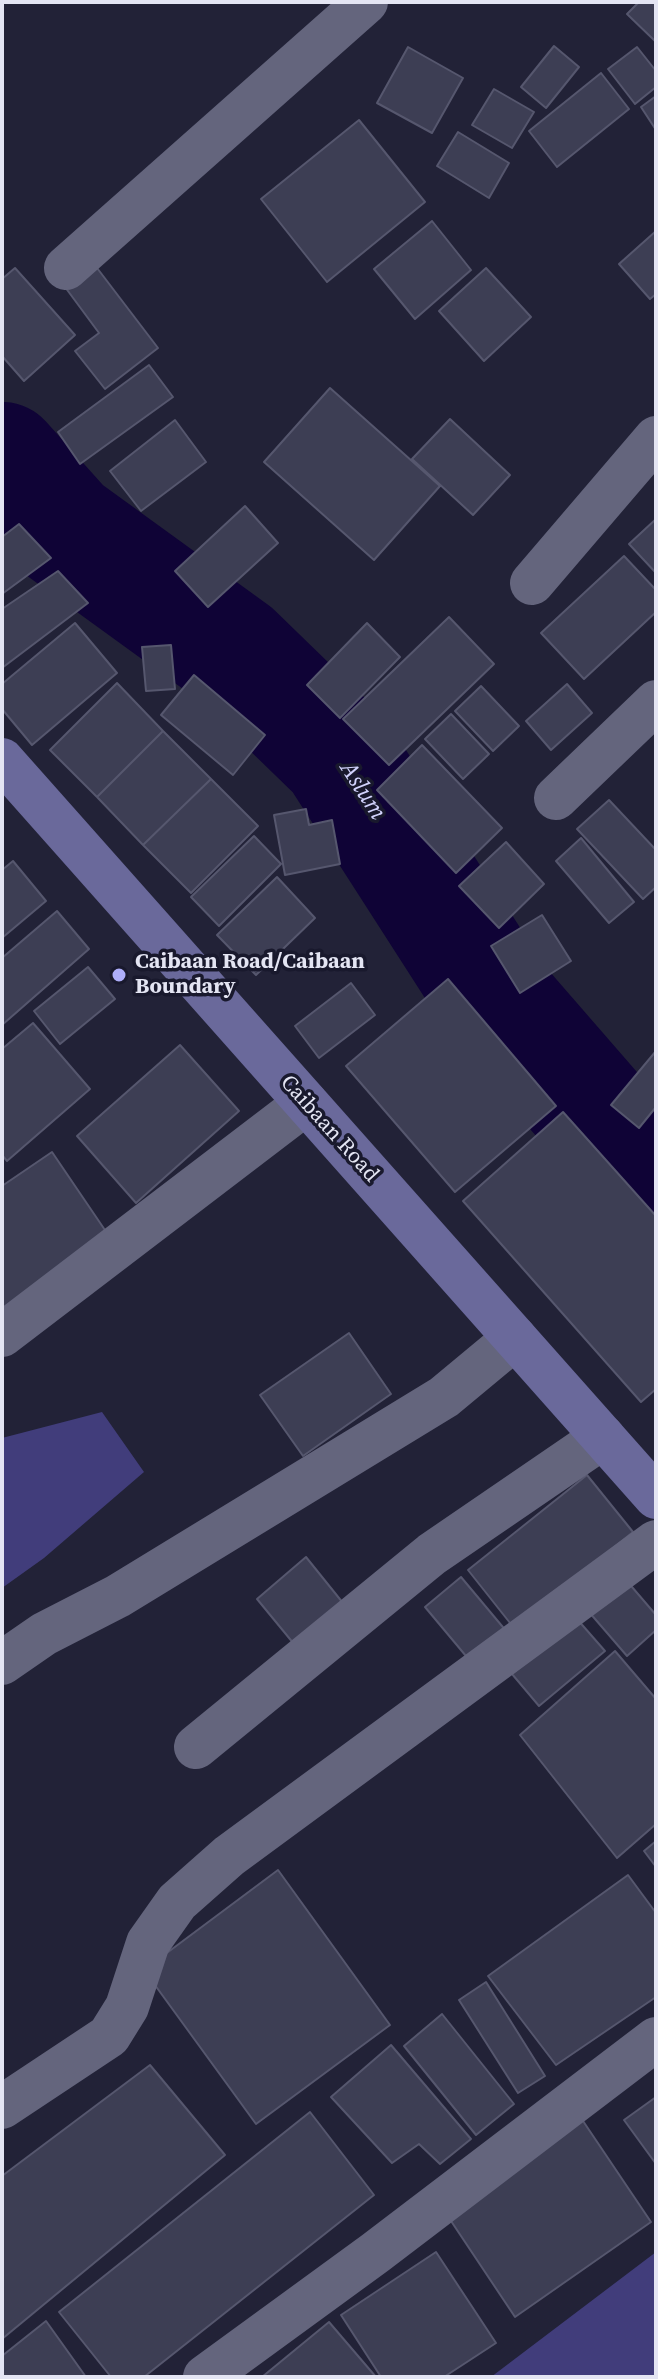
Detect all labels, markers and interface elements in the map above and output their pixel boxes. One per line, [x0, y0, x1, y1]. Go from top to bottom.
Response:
water label: Aslum [332, 756, 392, 826]
place label: Caibaan Road/Caibaan Boundary [135, 949, 365, 1000]
marker: Caibaan Road/Caibaan Boundary [110, 966, 128, 984]
street label: Caibaan Road [274, 1070, 384, 1188]

